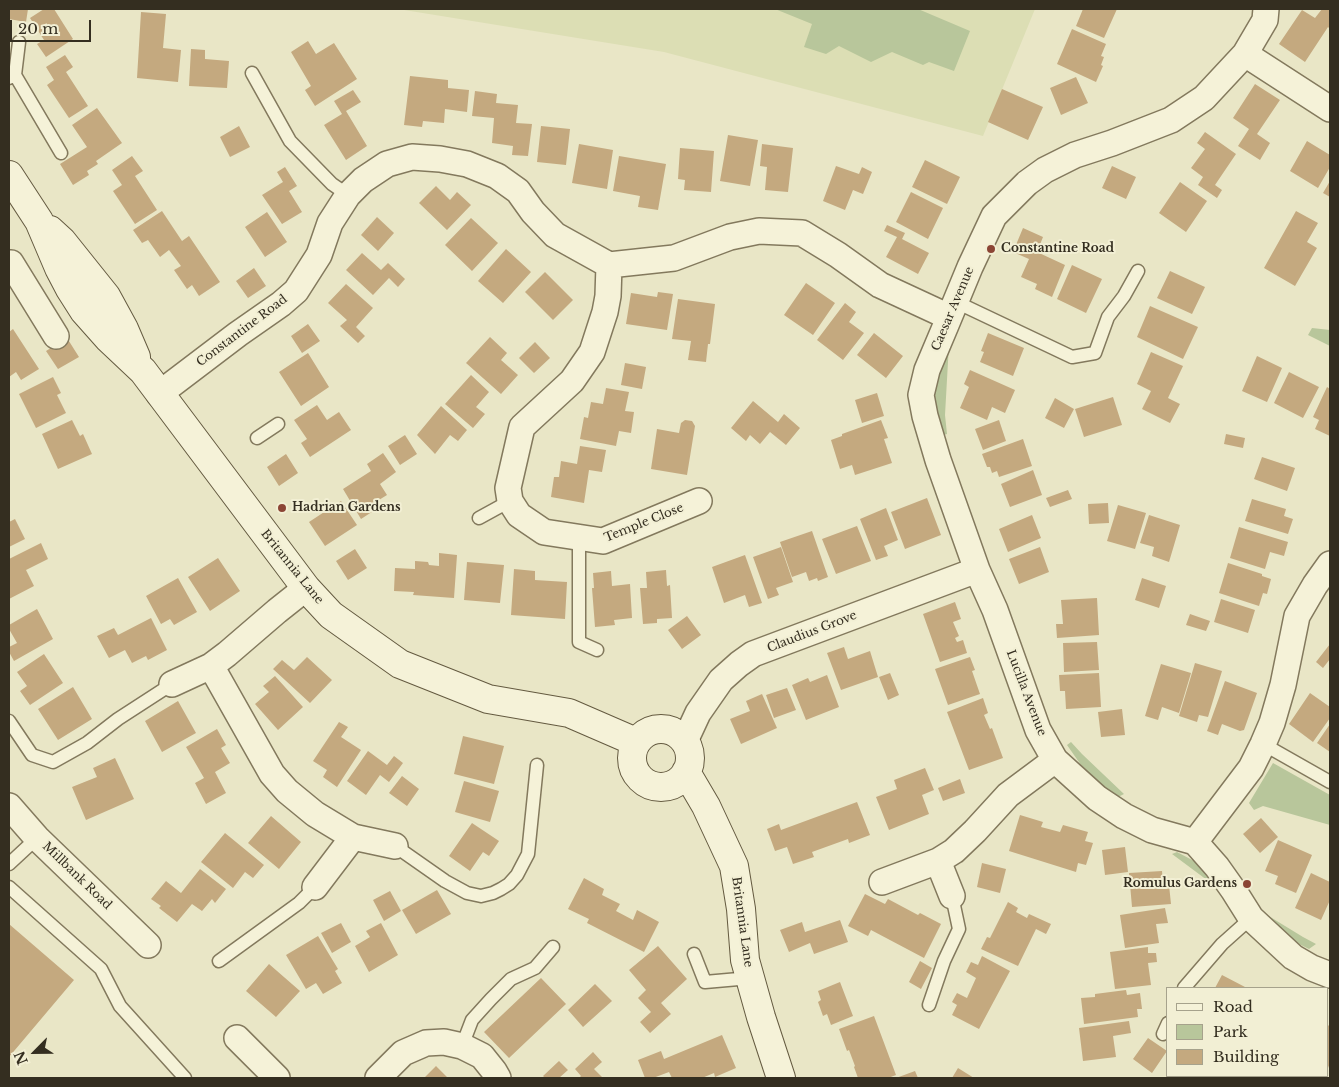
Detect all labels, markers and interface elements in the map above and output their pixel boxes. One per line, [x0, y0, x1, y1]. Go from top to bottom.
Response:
scale bar [12, 10, 94, 42]
text: 20 m [18, 19, 58, 38]
place label: Constantine Road [1001, 242, 1114, 256]
marker: Constantine Road [985, 243, 997, 255]
street label: Caesar Avenue [929, 265, 977, 353]
street label: Constantine Road [194, 292, 290, 370]
place label: Hadrian Gardens [292, 501, 401, 515]
street label: Temple Close [602, 501, 686, 545]
marker: Hadrian Gardens [276, 502, 288, 514]
street label: Britannia Lane [258, 527, 326, 607]
street label: Claudius Grove [765, 608, 859, 656]
street label: Lucilla Avenue [1003, 648, 1049, 738]
street label: Millbank Road [39, 839, 115, 913]
street label: Britannia Lane [729, 876, 755, 968]
place label: Romulus Gardens [1123, 877, 1237, 891]
marker: Romulus Gardens [1241, 878, 1253, 890]
legend [1166, 987, 1329, 1077]
text: Road [1213, 997, 1253, 1016]
text: Park [1213, 1022, 1248, 1041]
north arrow [10, 1027, 60, 1077]
text: Building [1213, 1047, 1279, 1066]
text: N [10, 1048, 32, 1067]

